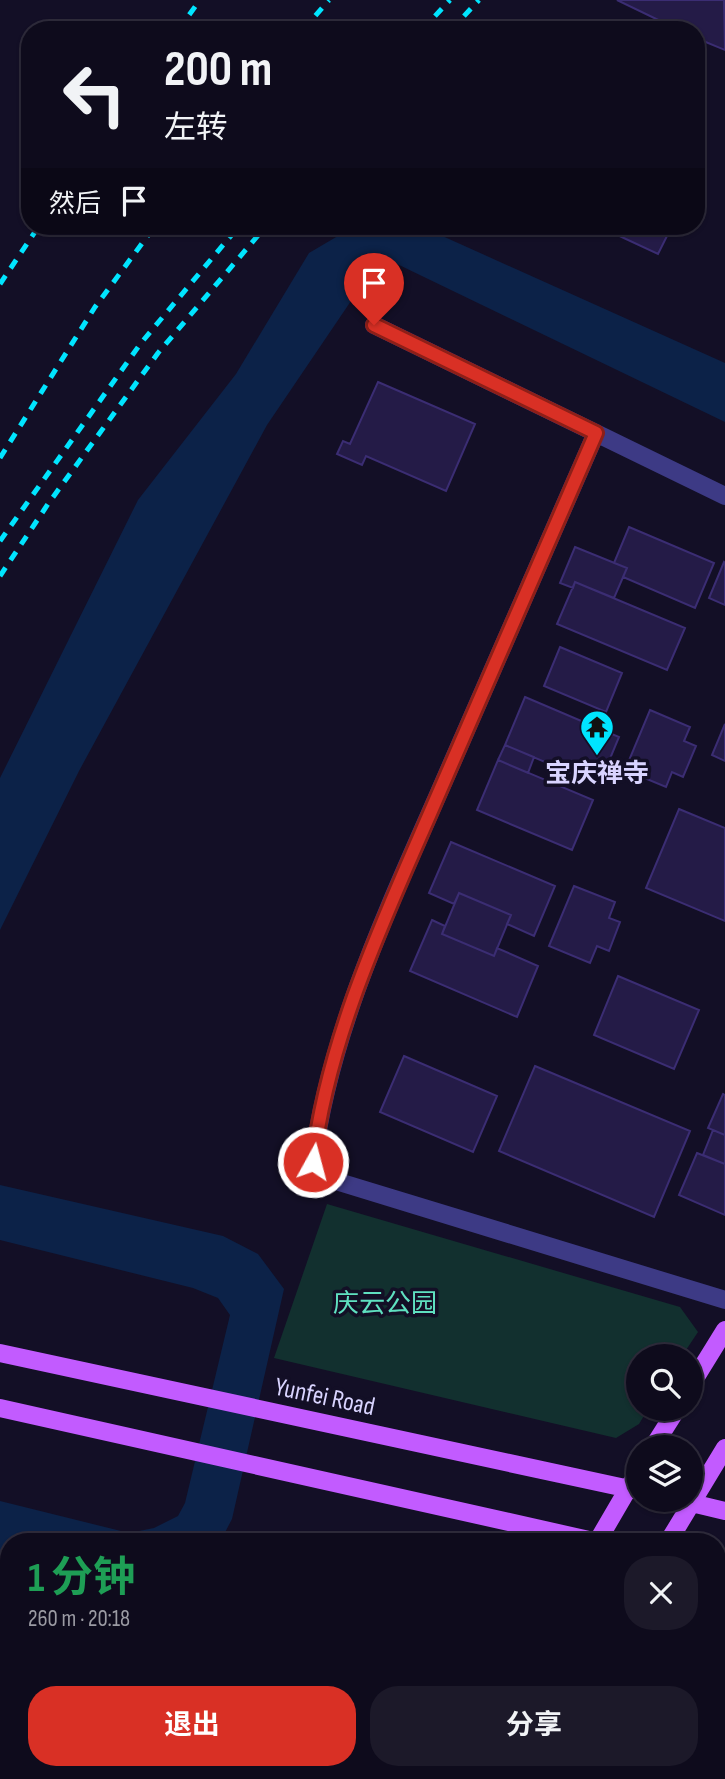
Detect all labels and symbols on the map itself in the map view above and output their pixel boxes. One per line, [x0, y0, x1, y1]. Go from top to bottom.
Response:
pin [344, 253, 404, 325]
temple icon: 宝庆禅寺 [578, 708, 616, 757]
place label: 宝庆禅寺 [545, 759, 649, 790]
position arrow [276, 1125, 350, 1199]
park label: 庆云公园 [333, 1289, 437, 1320]
street label: Yunfei Road [272, 1372, 378, 1423]

